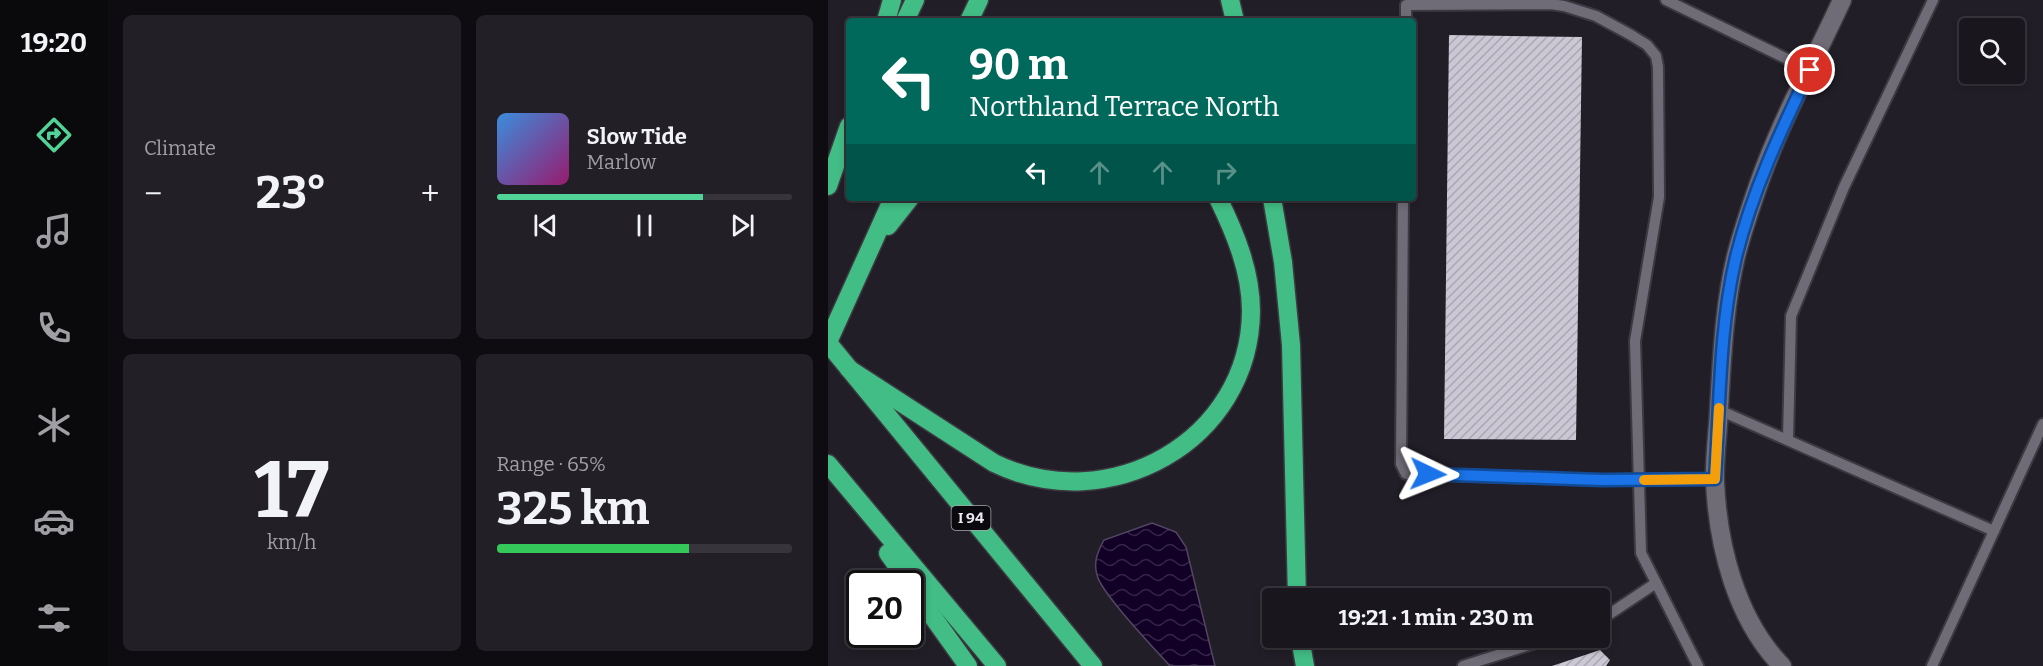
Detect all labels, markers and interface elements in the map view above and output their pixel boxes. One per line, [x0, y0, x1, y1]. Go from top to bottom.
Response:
map controls [1959, 18, 2025, 84]
button: search [1959, 18, 2025, 84]
text: 19:20 [21, 27, 87, 59]
text: 90 m [969, 40, 1068, 90]
icon: left [870, 42, 948, 120]
pin [1784, 44, 1835, 95]
icon: arrive [1793, 53, 1826, 86]
text: Northland Terrace North [969, 91, 1279, 123]
icon: directions [33, 114, 75, 156]
text: Slow Tide [587, 123, 687, 150]
text: Climate [144, 136, 216, 160]
text: Marlow [587, 150, 656, 174]
icon: left [1020, 156, 1053, 189]
icon: ahead [1083, 156, 1116, 189]
icon: ahead [1146, 156, 1179, 189]
icon: right [1209, 156, 1242, 189]
text: 23° [256, 166, 327, 220]
text: − [144, 174, 162, 214]
text: + [421, 174, 439, 214]
icon: previous [529, 209, 562, 242]
icon: pause [628, 209, 661, 242]
icon: next [726, 209, 759, 242]
icon: music [33, 210, 75, 252]
icon: phone [33, 307, 75, 349]
icon: climate [33, 404, 75, 446]
position arrow [1396, 442, 1460, 506]
text: 17 [254, 444, 329, 538]
text: Range · 65% [497, 452, 606, 476]
text: 325 km [497, 482, 650, 536]
icon: car [33, 500, 75, 542]
road number: I 94 [952, 506, 990, 530]
text: km/h [267, 530, 317, 554]
speed limit sign: 20 [846, 570, 924, 648]
icon: filters [33, 597, 75, 639]
text: 19:21 · 1 min · 230 m [1338, 604, 1534, 631]

